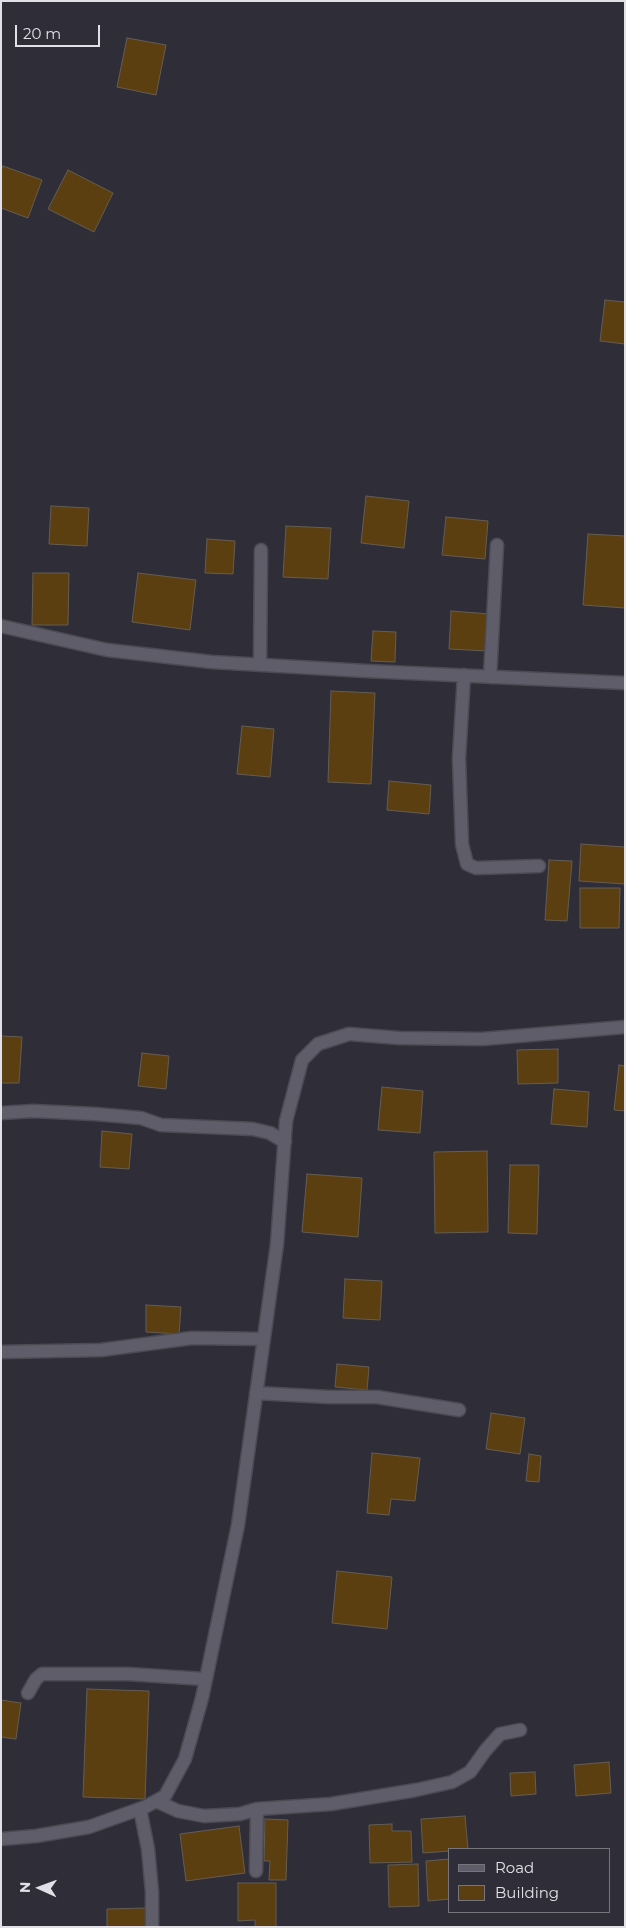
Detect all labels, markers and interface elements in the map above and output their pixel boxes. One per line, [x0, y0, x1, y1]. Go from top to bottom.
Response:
scale bar [18, 15, 102, 47]
text: 20 m [23, 24, 61, 43]
legend [448, 1848, 611, 1913]
text: Road [495, 1858, 534, 1877]
north arrow [15, 1863, 65, 1913]
text: N [16, 1882, 34, 1893]
text: Building [495, 1883, 559, 1902]

